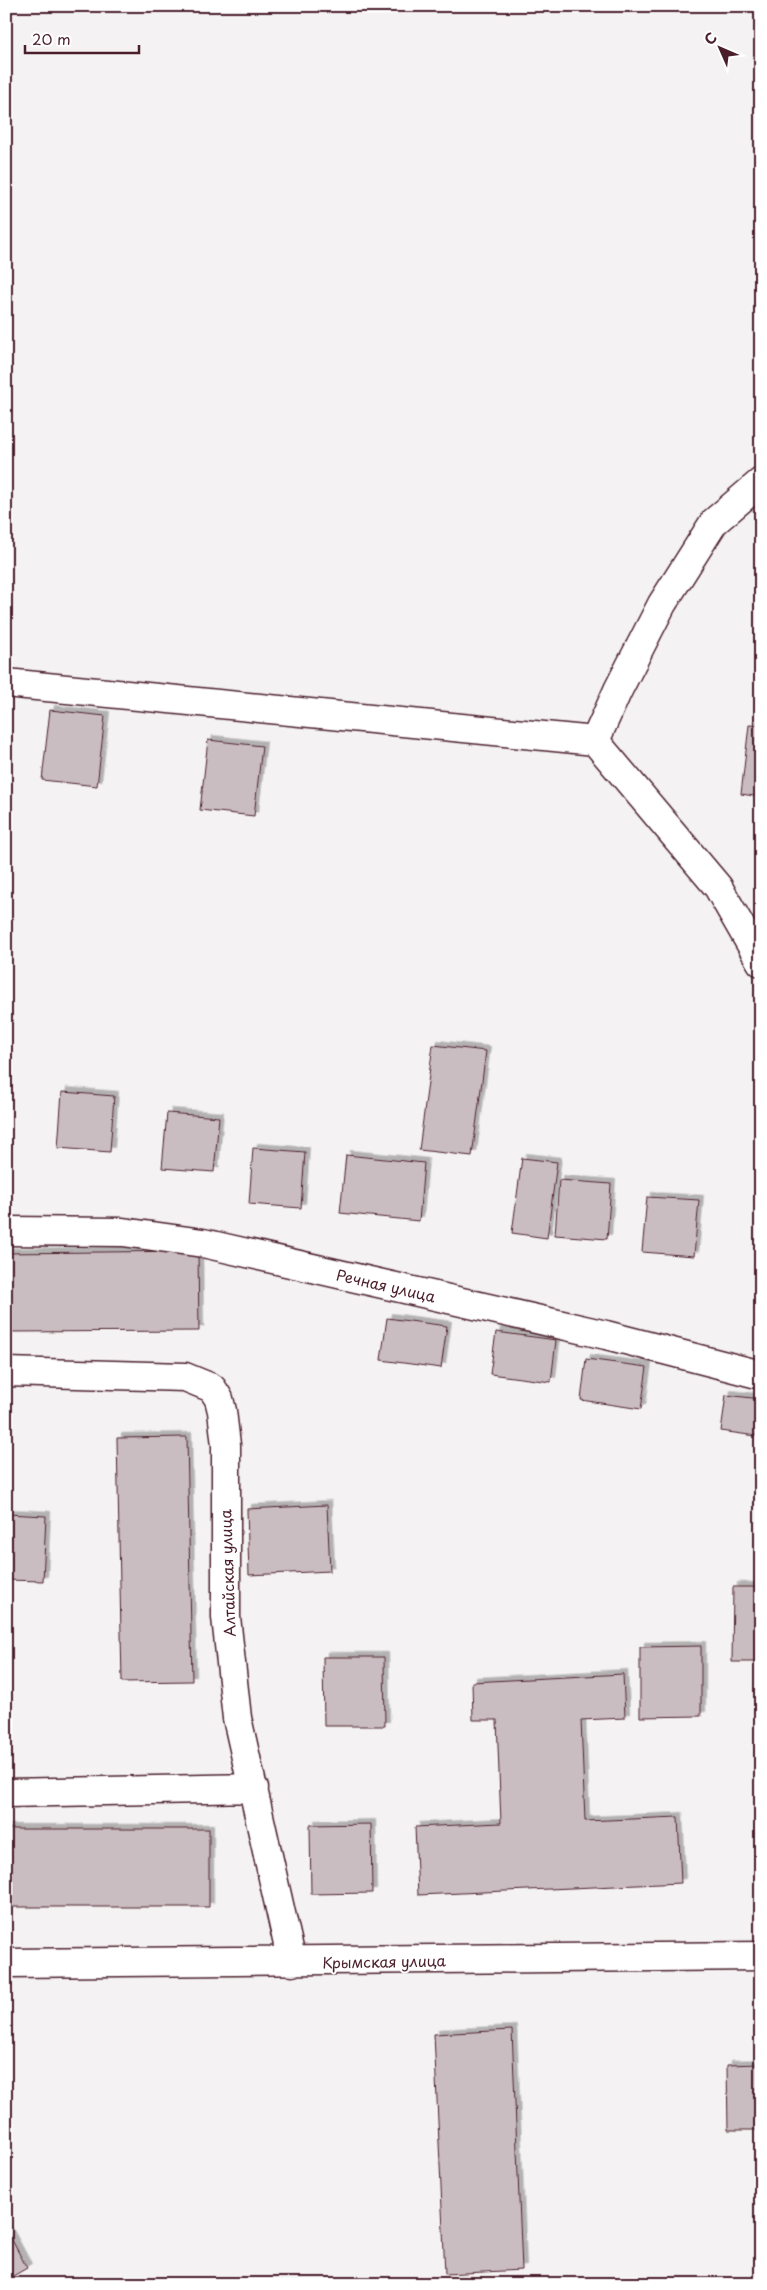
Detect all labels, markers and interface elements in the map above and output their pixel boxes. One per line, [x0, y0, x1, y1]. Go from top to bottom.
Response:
scale bar [25, 22, 139, 54]
north arrow [694, 22, 744, 72]
text: 20 m [32, 27, 71, 50]
text: С [699, 27, 722, 50]
street label: Речная улица [334, 1262, 438, 1308]
street label: Алтайская улица [213, 1508, 241, 1637]
street label: Крымская улица [322, 1948, 447, 1974]

